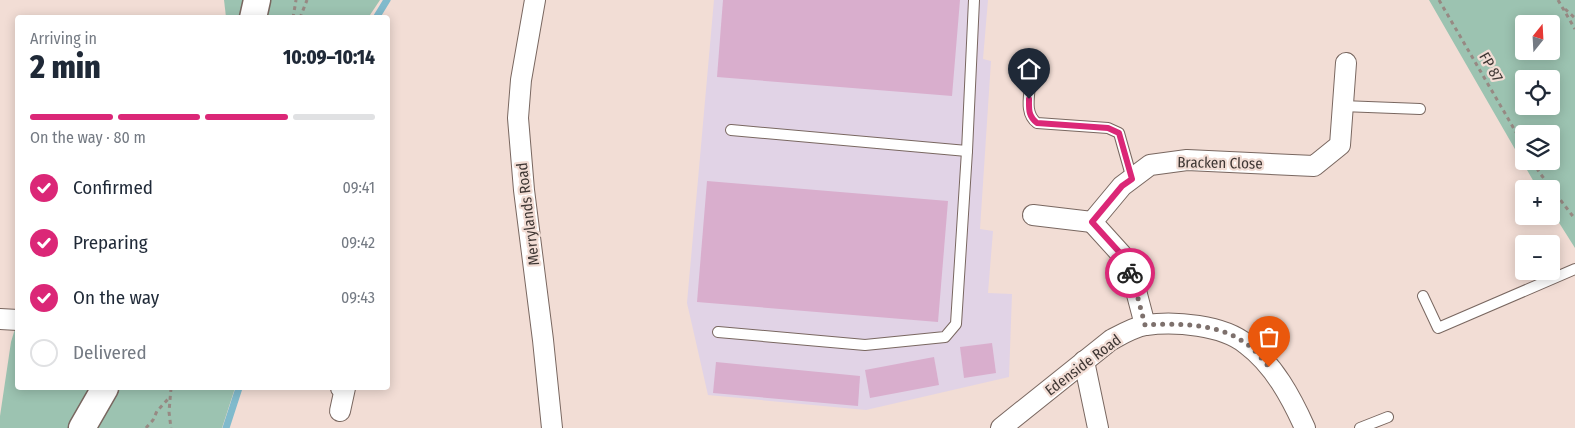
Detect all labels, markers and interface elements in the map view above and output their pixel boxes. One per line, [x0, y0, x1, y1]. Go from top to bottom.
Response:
north arrow [1515, 15, 1560, 60]
map controls [1515, 15, 1560, 280]
text: Arriving in [30, 29, 97, 48]
text: 10:09–10:14 [283, 46, 375, 69]
text: 2 min [30, 48, 101, 86]
pin [1008, 48, 1050, 99]
street label: FP 87 [1475, 49, 1507, 85]
icon: home [1015, 55, 1043, 83]
button: locate [1515, 70, 1560, 115]
button: layers [1515, 125, 1560, 170]
text: On the way · 80 m [30, 128, 146, 147]
street label: Bracken Close [1177, 153, 1263, 173]
street label: Merrylands Road [513, 162, 543, 266]
icon: check [30, 174, 58, 202]
text: Confirmed [73, 176, 153, 199]
text: 09:41 [343, 178, 375, 197]
button: + [1515, 180, 1560, 225]
icon: check [30, 229, 58, 257]
text: Preparing [73, 231, 148, 254]
text: 09:42 [341, 233, 375, 252]
button: − [1515, 235, 1560, 280]
courier [1105, 248, 1155, 298]
icon: bike [1116, 259, 1144, 287]
icon: check [30, 284, 58, 312]
text: On the way [73, 286, 159, 309]
text: 09:43 [341, 288, 375, 307]
pin [1248, 316, 1290, 367]
icon: bag [1255, 323, 1283, 351]
street label: Edenside Road [1042, 331, 1124, 399]
text: Delivered [73, 341, 147, 364]

